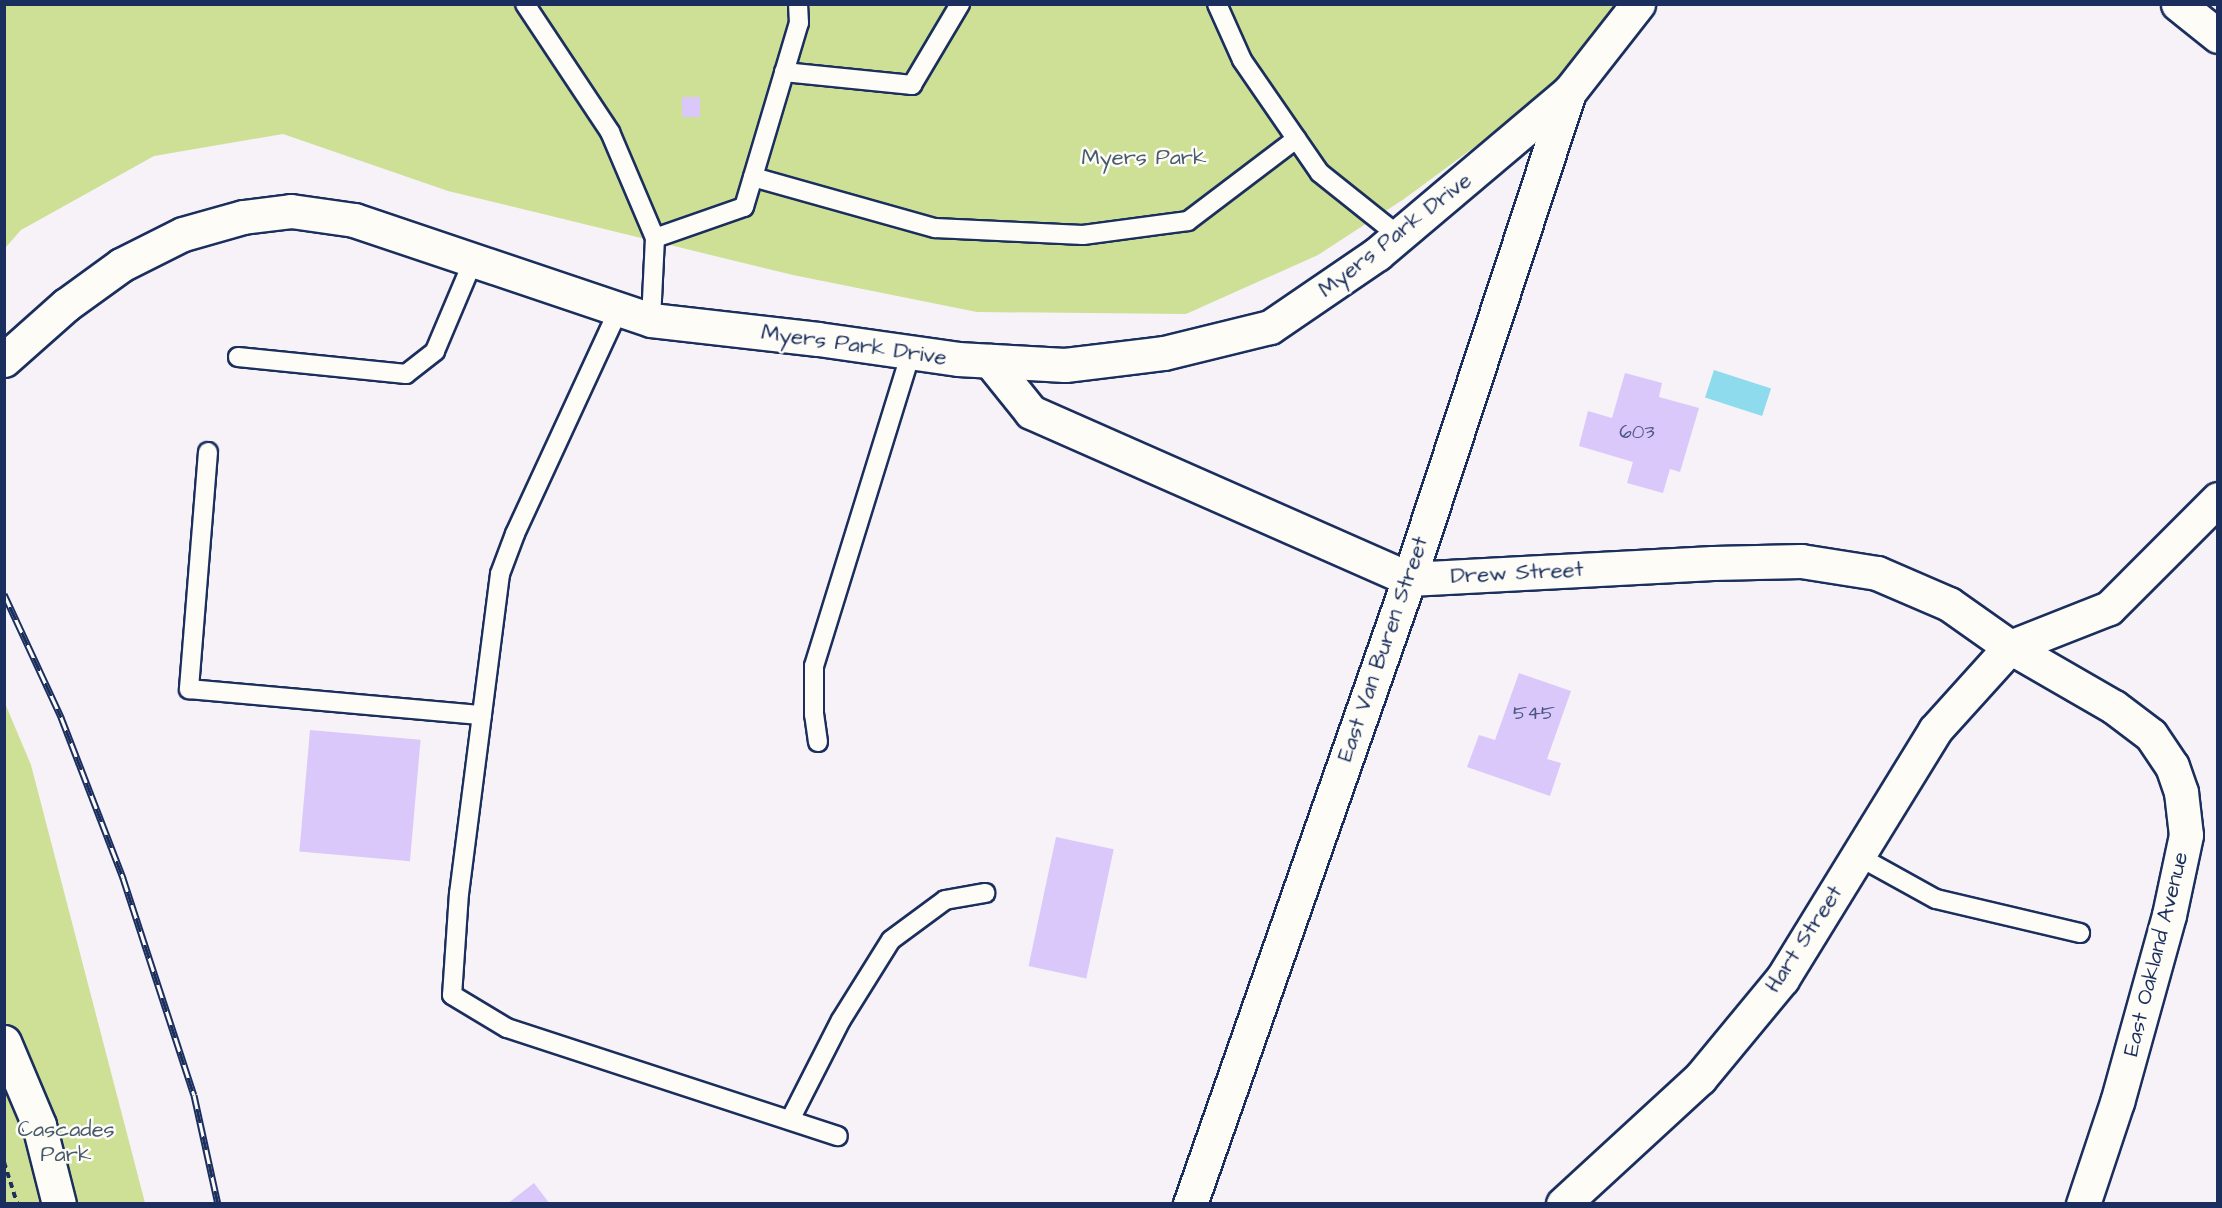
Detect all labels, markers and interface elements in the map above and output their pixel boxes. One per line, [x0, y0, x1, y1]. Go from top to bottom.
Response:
park label: Myers Park [1081, 145, 1207, 171]
street label: Myers Park Drive [1313, 167, 1477, 303]
street label: Myers Park Drive [760, 319, 948, 371]
house number: 603 [1619, 420, 1655, 444]
street label: East Van Buren Street [1332, 533, 1434, 765]
street label: Drew Street [1450, 556, 1584, 590]
house number: 545 [1513, 701, 1555, 725]
street label: East Oakland Avenue [2118, 849, 2194, 1059]
street label: Hart Street [1760, 881, 1848, 997]
park label: Cascades Park [17, 1116, 115, 1168]

